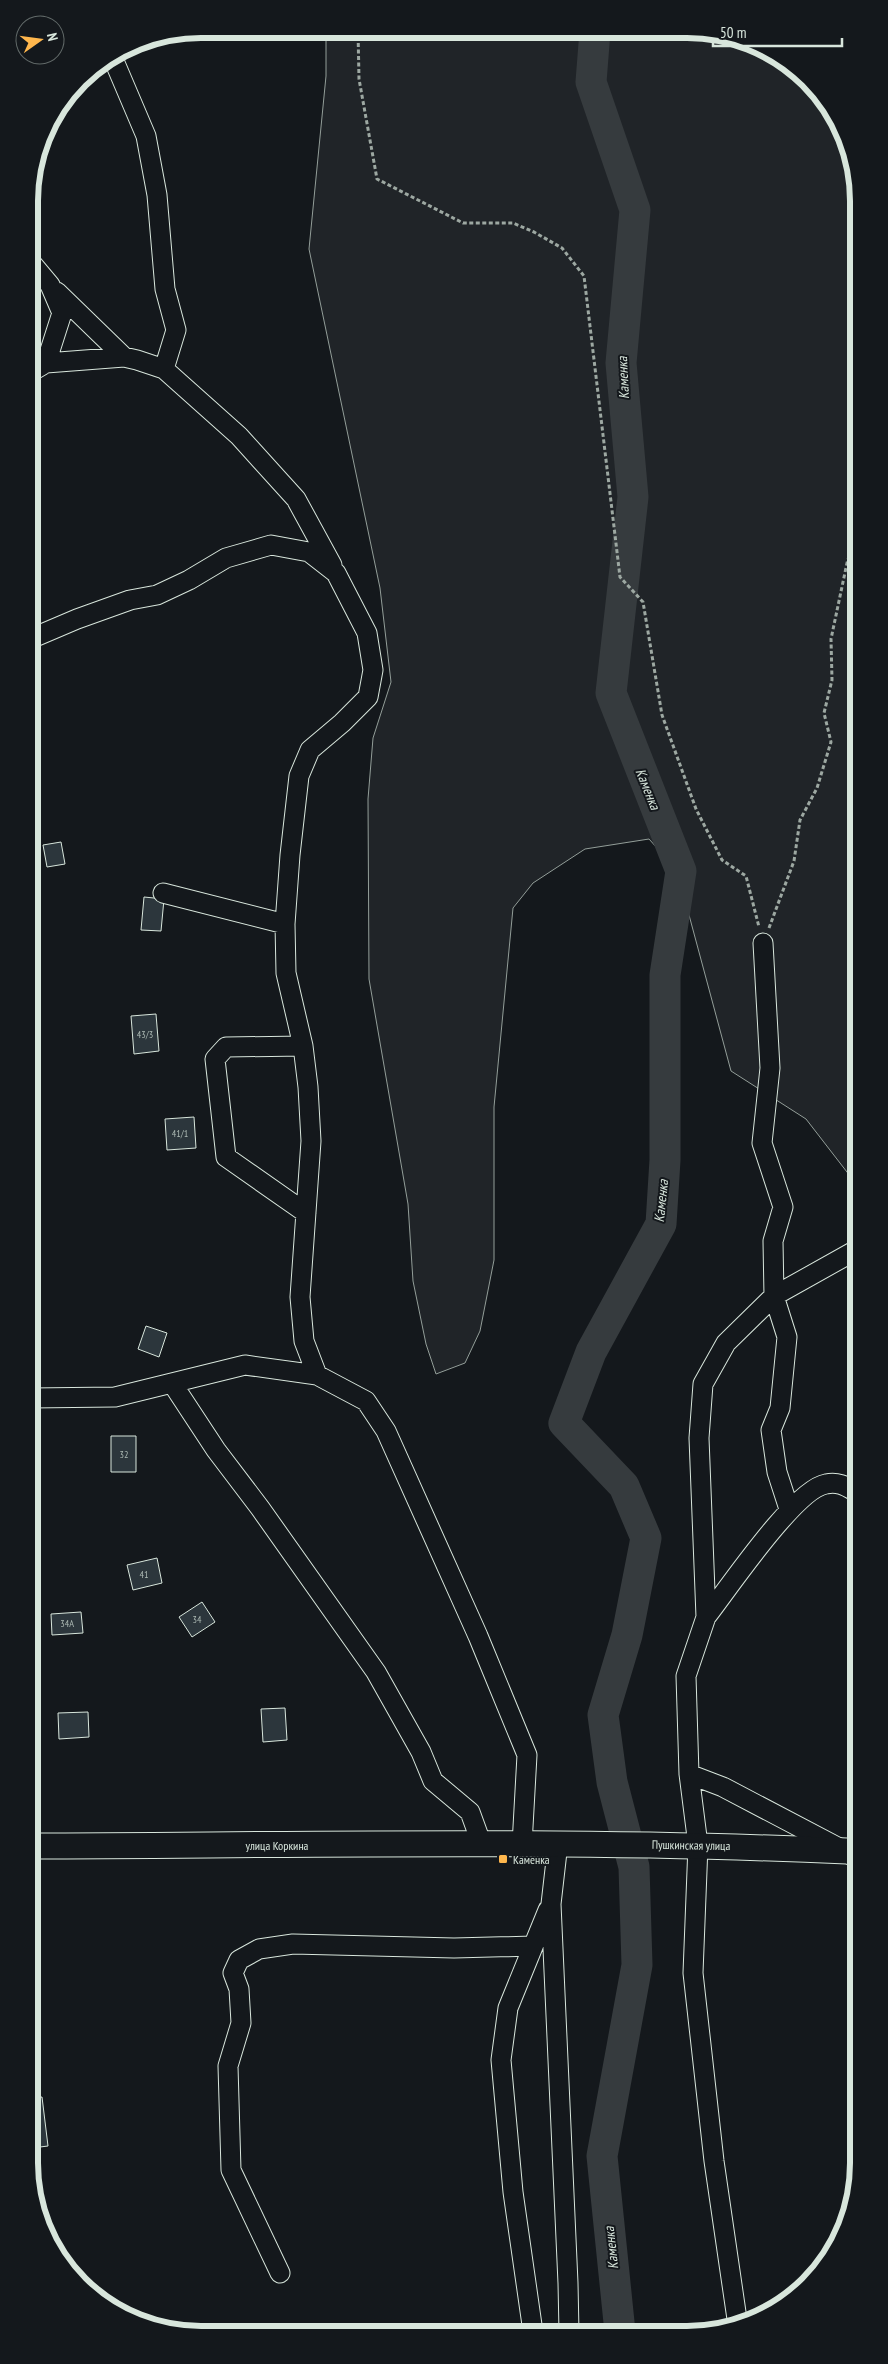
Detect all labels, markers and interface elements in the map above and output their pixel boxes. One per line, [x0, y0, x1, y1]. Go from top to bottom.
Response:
north arrow [15, 15, 65, 65]
scale bar [713, 15, 842, 47]
text: 50 m [720, 23, 746, 42]
text: N [43, 31, 62, 43]
water label: Каменка [613, 355, 633, 400]
water label: Каменка [632, 766, 665, 813]
house number: 43/3 [137, 1028, 153, 1041]
house number: 41/1 [172, 1127, 188, 1140]
water label: Каменка [650, 1177, 672, 1223]
house number: 32 [120, 1448, 129, 1461]
house number: 41 [140, 1568, 149, 1581]
house number: 34 [193, 1613, 202, 1626]
house number: 34А [60, 1617, 74, 1630]
street label: Пушкинская улица [652, 1837, 731, 1853]
street label: улица Коркина [246, 1838, 309, 1853]
place label: Каменка [513, 1852, 550, 1867]
marker: Каменка [497, 1853, 509, 1865]
water label: Каменка [600, 2224, 622, 2270]

